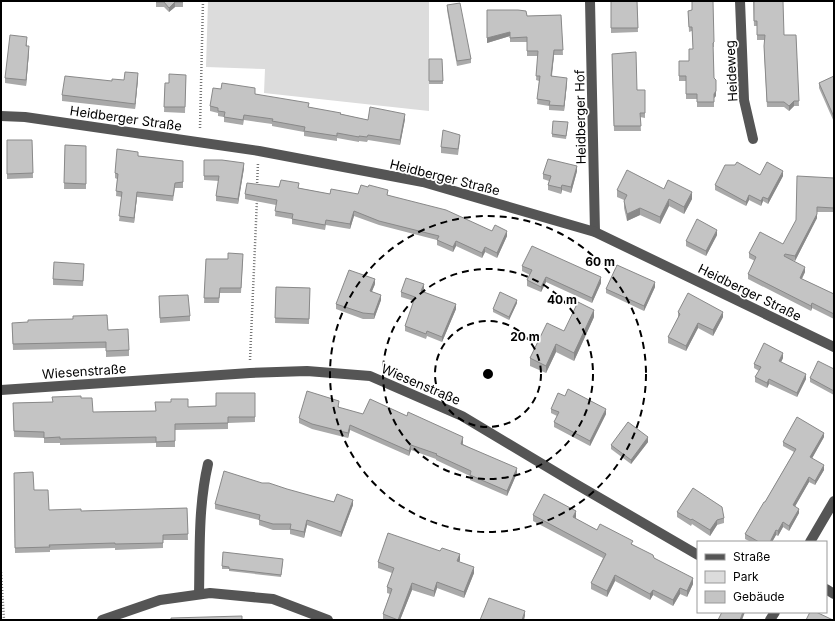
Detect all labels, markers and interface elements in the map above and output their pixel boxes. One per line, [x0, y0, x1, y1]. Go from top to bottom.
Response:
street label: Heideweg [721, 40, 741, 102]
street label: Heidberger Hof [571, 69, 589, 165]
street label: Heidberger Straße [69, 102, 183, 134]
street label: Heidberger Straße [388, 156, 502, 198]
text: 60 m [585, 254, 615, 269]
street label: Heidberger Straße [696, 260, 804, 324]
text: 40 m [547, 292, 577, 307]
text: 20 m [510, 329, 540, 344]
street label: Wiesenstraße [41, 360, 127, 382]
street label: Wiesenstraße [379, 360, 463, 408]
centre of rings [481, 367, 495, 381]
legend [697, 541, 827, 613]
text: Straße [733, 549, 770, 564]
text: Park [733, 569, 759, 584]
text: Gebäude [733, 589, 785, 604]

